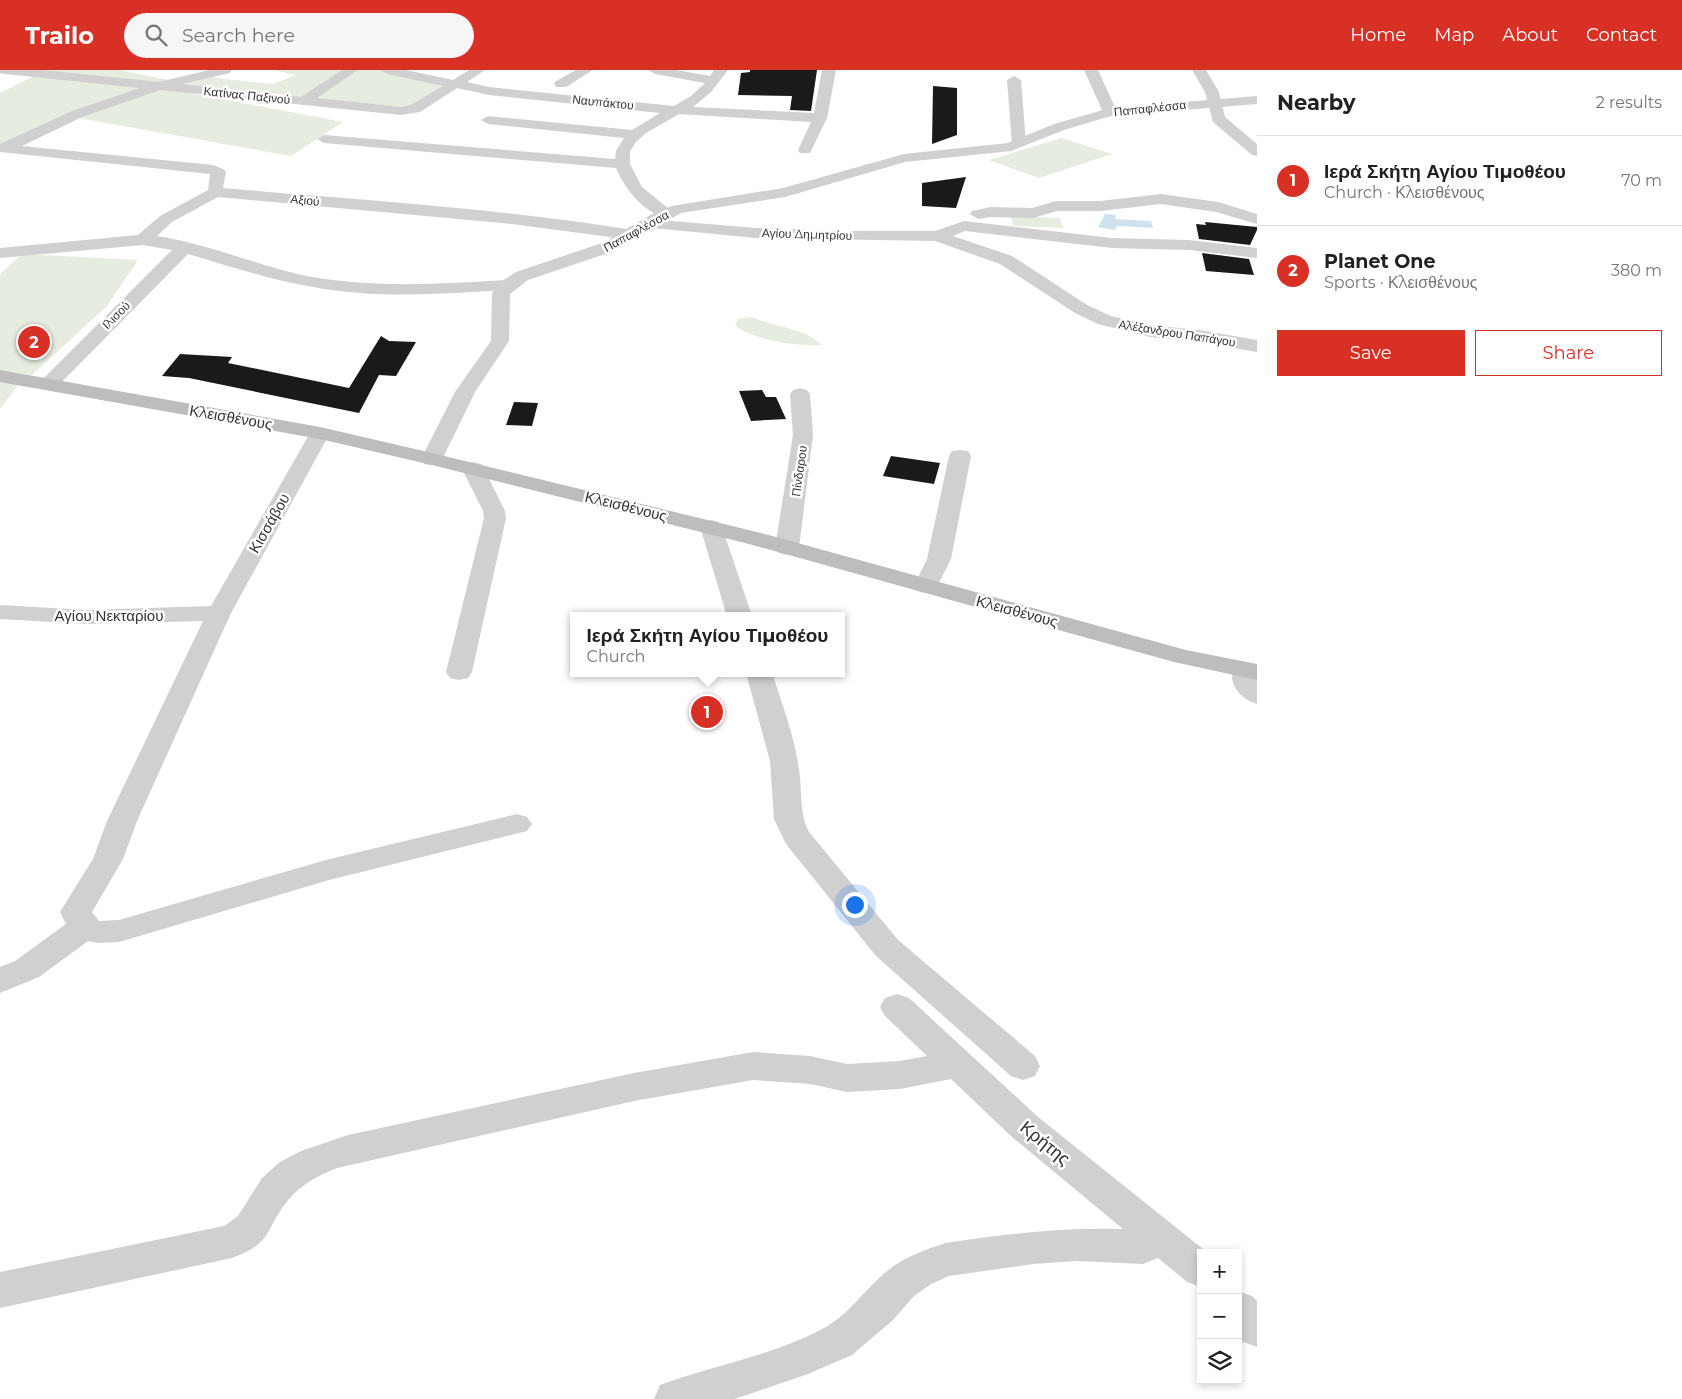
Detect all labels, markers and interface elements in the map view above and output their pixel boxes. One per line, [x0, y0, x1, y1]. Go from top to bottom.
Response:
search box [124, 13, 474, 58]
text: Trailo [25, 21, 94, 50]
icon: search [142, 21, 170, 49]
text: Search here [182, 24, 295, 47]
text: Home [1350, 24, 1406, 46]
text: Map [1434, 24, 1474, 46]
text: About [1502, 24, 1558, 46]
text: Contact [1586, 24, 1657, 46]
street label: Κατίνας Παξινού [203, 83, 291, 107]
text: Nearby [1277, 90, 1356, 115]
street label: Ναυπάκτου [572, 91, 634, 113]
text: 2 results [1596, 93, 1662, 112]
street label: Παπαφλέσσα [1113, 97, 1187, 119]
text: Ιερά Σκήτη Αγίου Τιμοθέου [1324, 160, 1566, 183]
text: 1 [1290, 171, 1296, 190]
text: 70 m [1621, 171, 1662, 190]
text: Church · Κλεισθένους [1324, 183, 1485, 202]
street label: Αξιού [290, 191, 320, 209]
street label: Παπαφλέσσα [601, 207, 671, 255]
street label: Αγίου Δημητρίου [762, 225, 852, 243]
text: Planet One [1324, 250, 1435, 273]
text: 2 [1288, 261, 1298, 280]
text: 380 m [1611, 261, 1662, 280]
text: Sports · Κλεισθένους [1324, 273, 1477, 292]
street label: Ιλισού [99, 298, 133, 332]
street label: Αλέξανδρου Παπάγου [1117, 316, 1237, 350]
pin: 2 [18, 323, 50, 361]
button: Save [1277, 330, 1465, 376]
button: Share [1475, 330, 1662, 376]
street label: Κλεισθένους [188, 400, 274, 434]
street label: Πίνδαρου [788, 445, 810, 497]
street label: Κλεισθένους [583, 487, 669, 525]
street label: Κισσάβου [244, 490, 294, 556]
street label: Κλεισθένους [974, 591, 1060, 631]
street label: Αγίου Νεκταρίου [55, 606, 163, 625]
popup [570, 612, 845, 677]
text: Ιερά Σκήτη Αγίου Τιμοθέου [587, 624, 828, 647]
text: Church [587, 647, 645, 666]
pin: 1 [691, 693, 723, 731]
your location [842, 892, 868, 918]
street label: Κρήτης [1016, 1116, 1075, 1170]
map controls [1197, 1249, 1242, 1384]
button: + [1197, 1249, 1242, 1294]
button: − [1197, 1294, 1242, 1339]
button: layers [1197, 1339, 1242, 1384]

